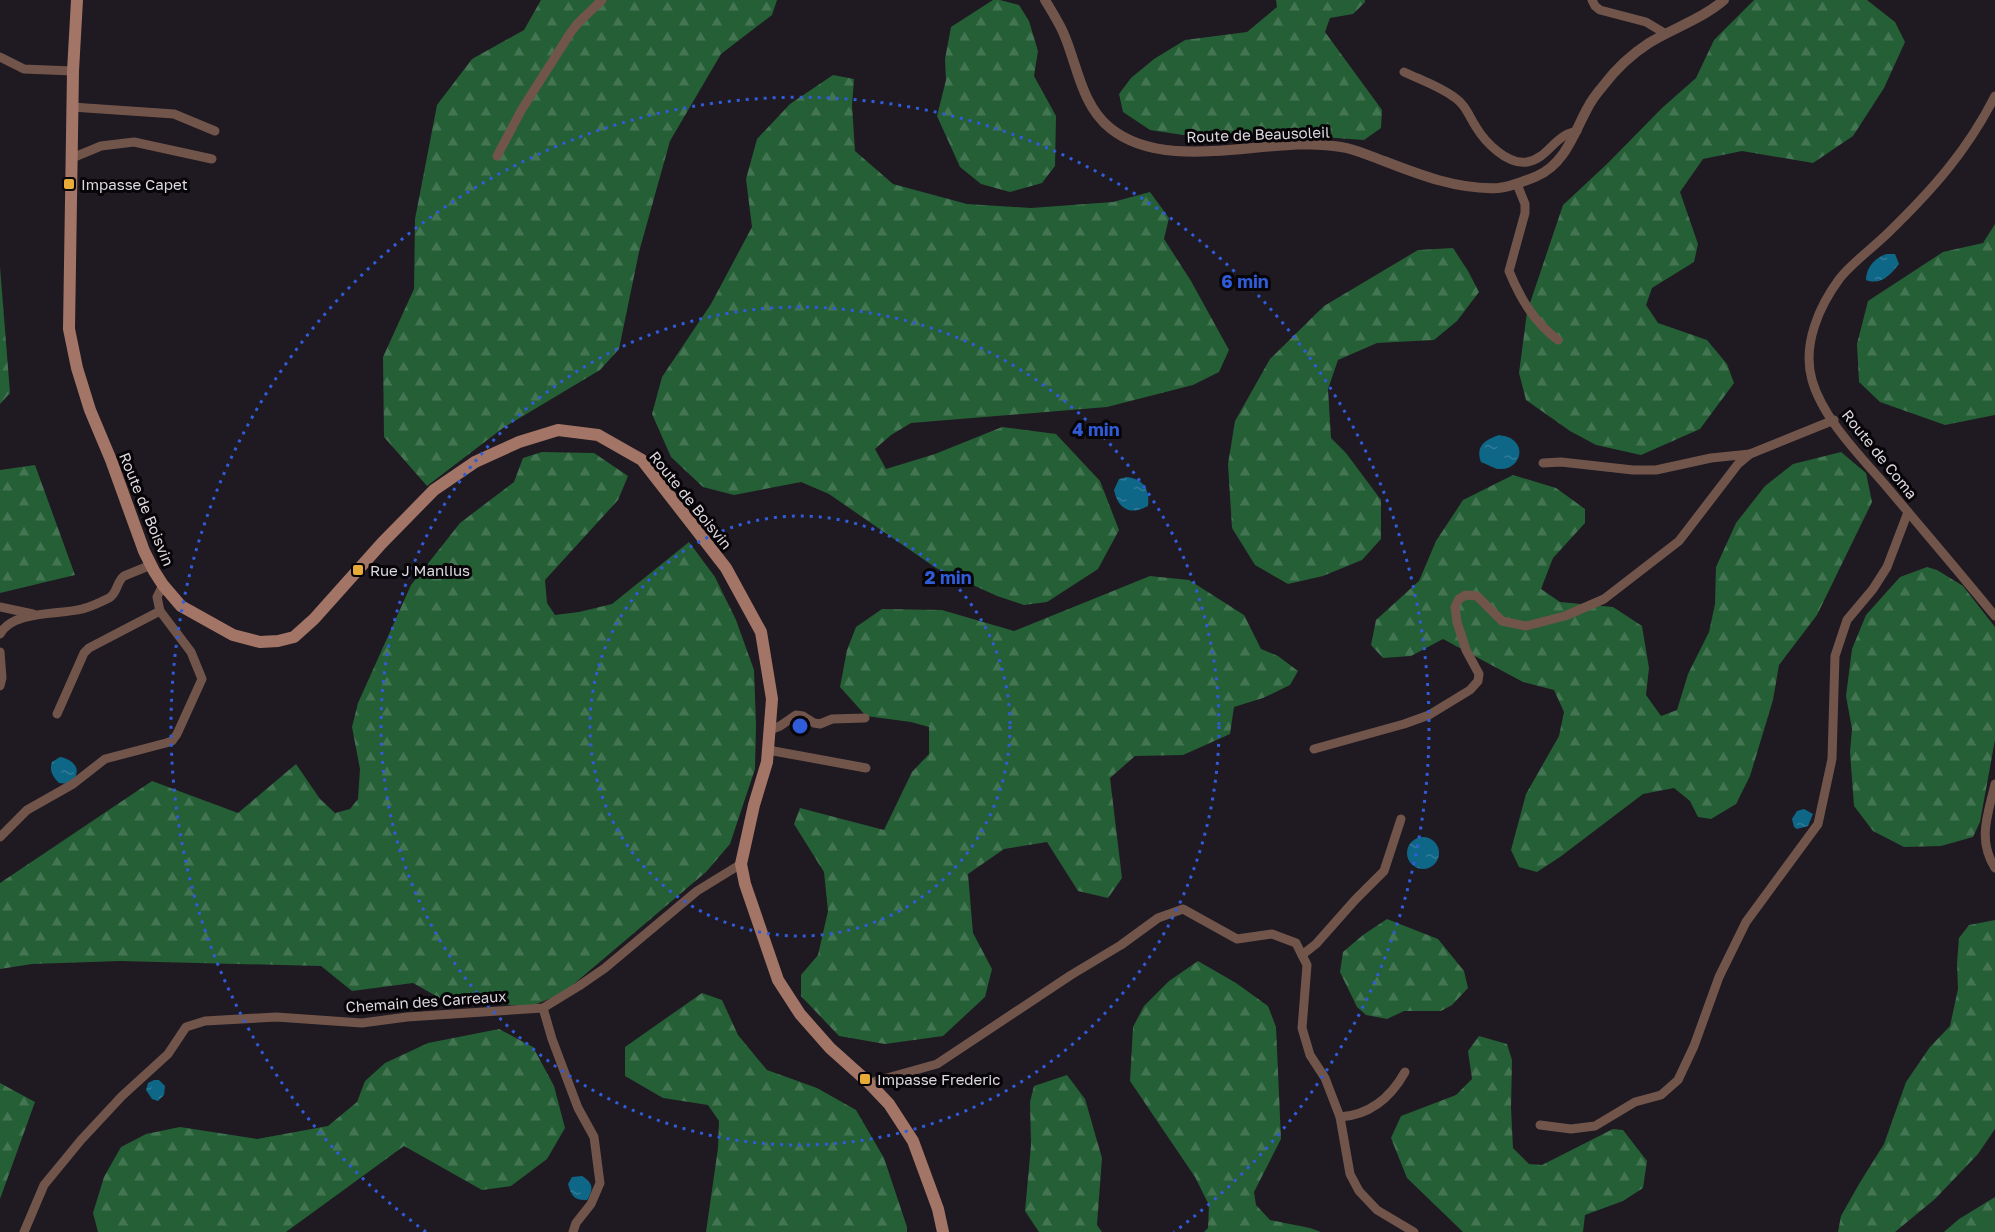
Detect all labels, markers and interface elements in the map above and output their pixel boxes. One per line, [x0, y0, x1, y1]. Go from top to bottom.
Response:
street label: Route de Beausoleil [1186, 122, 1330, 146]
place label: Impasse Capet [81, 175, 188, 193]
marker: Impasse Capet [62, 177, 76, 191]
text: 6 min [1221, 270, 1269, 292]
street label: Route de Coma [1839, 406, 1921, 502]
text: 4 min [1072, 418, 1120, 440]
street label: Route de Boisvin [646, 447, 736, 553]
street label: Route de Boisvin [116, 450, 178, 568]
place label: Rue J Manlius [370, 561, 470, 579]
marker: Rue J Manlius [351, 563, 365, 577]
text: 2 min [924, 566, 972, 588]
centre of rings [790, 716, 810, 736]
street label: Chemain des Carreaux [345, 986, 507, 1016]
place label: Impasse Frederic [877, 1070, 1000, 1088]
marker: Impasse Frederic [858, 1072, 872, 1086]

